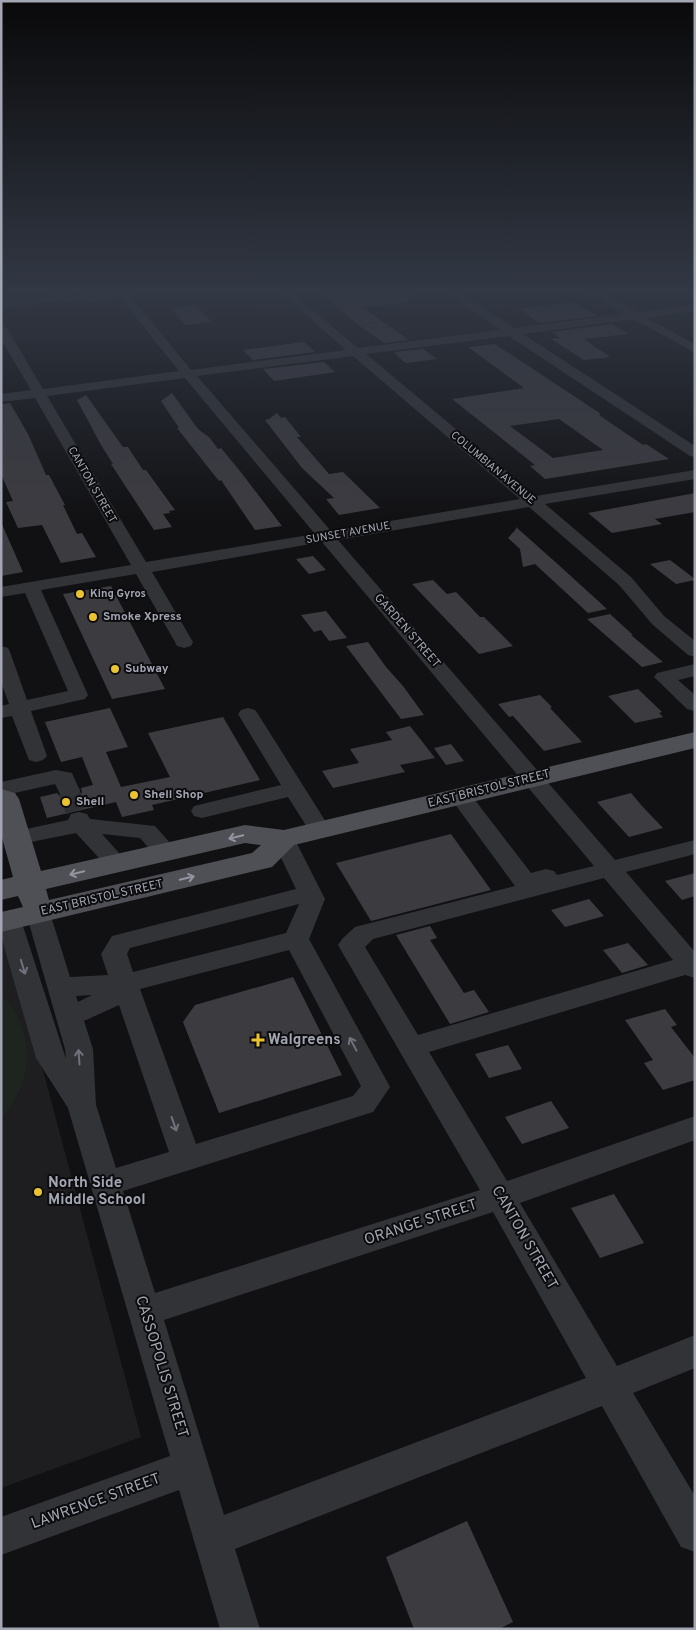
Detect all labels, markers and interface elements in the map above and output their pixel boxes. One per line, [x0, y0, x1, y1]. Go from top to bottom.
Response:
street label: COLUMBIAN AVENUE [448, 428, 538, 508]
street label: CANTON STREET [65, 444, 119, 526]
street label: SUNSET AVENUE [305, 519, 391, 547]
place label: King Gyros [90, 587, 146, 601]
marker: King Gyros [74, 588, 86, 600]
street label: GARDEN STREET [370, 590, 444, 672]
place label: Smoke Xpress [103, 609, 182, 625]
marker: Smoke Xpress [87, 611, 99, 623]
place label: Subway [125, 661, 169, 677]
marker: Subway [109, 663, 121, 675]
street label: EAST BRISTOL STREET [426, 766, 552, 812]
place label: Shell Shop [144, 787, 203, 803]
marker: Shell Shop [128, 789, 140, 801]
place label: Shell [76, 794, 104, 810]
marker: Shell [60, 796, 72, 808]
one-way arrow [228, 833, 244, 842]
one-way arrow [70, 869, 86, 878]
one-way arrow [179, 872, 195, 882]
street label: EAST BRISTOL STREET [39, 876, 165, 920]
one-way arrow [18, 959, 28, 975]
place label: Walgreens [268, 1031, 341, 1050]
marker: Walgreens [252, 1034, 264, 1046]
one-way arrow [348, 1037, 358, 1052]
one-way arrow [75, 1049, 84, 1065]
one-way arrow [170, 1116, 179, 1132]
place label: North Side Middle School [48, 1174, 146, 1210]
street label: CANTON STREET [487, 1183, 561, 1293]
marker: North Side Middle School [32, 1186, 44, 1198]
street label: ORANGE STREET [362, 1196, 480, 1250]
street label: CASSOPOLIS STREET [130, 1294, 192, 1440]
street label: LAWRENCE STREET [29, 1470, 163, 1534]

